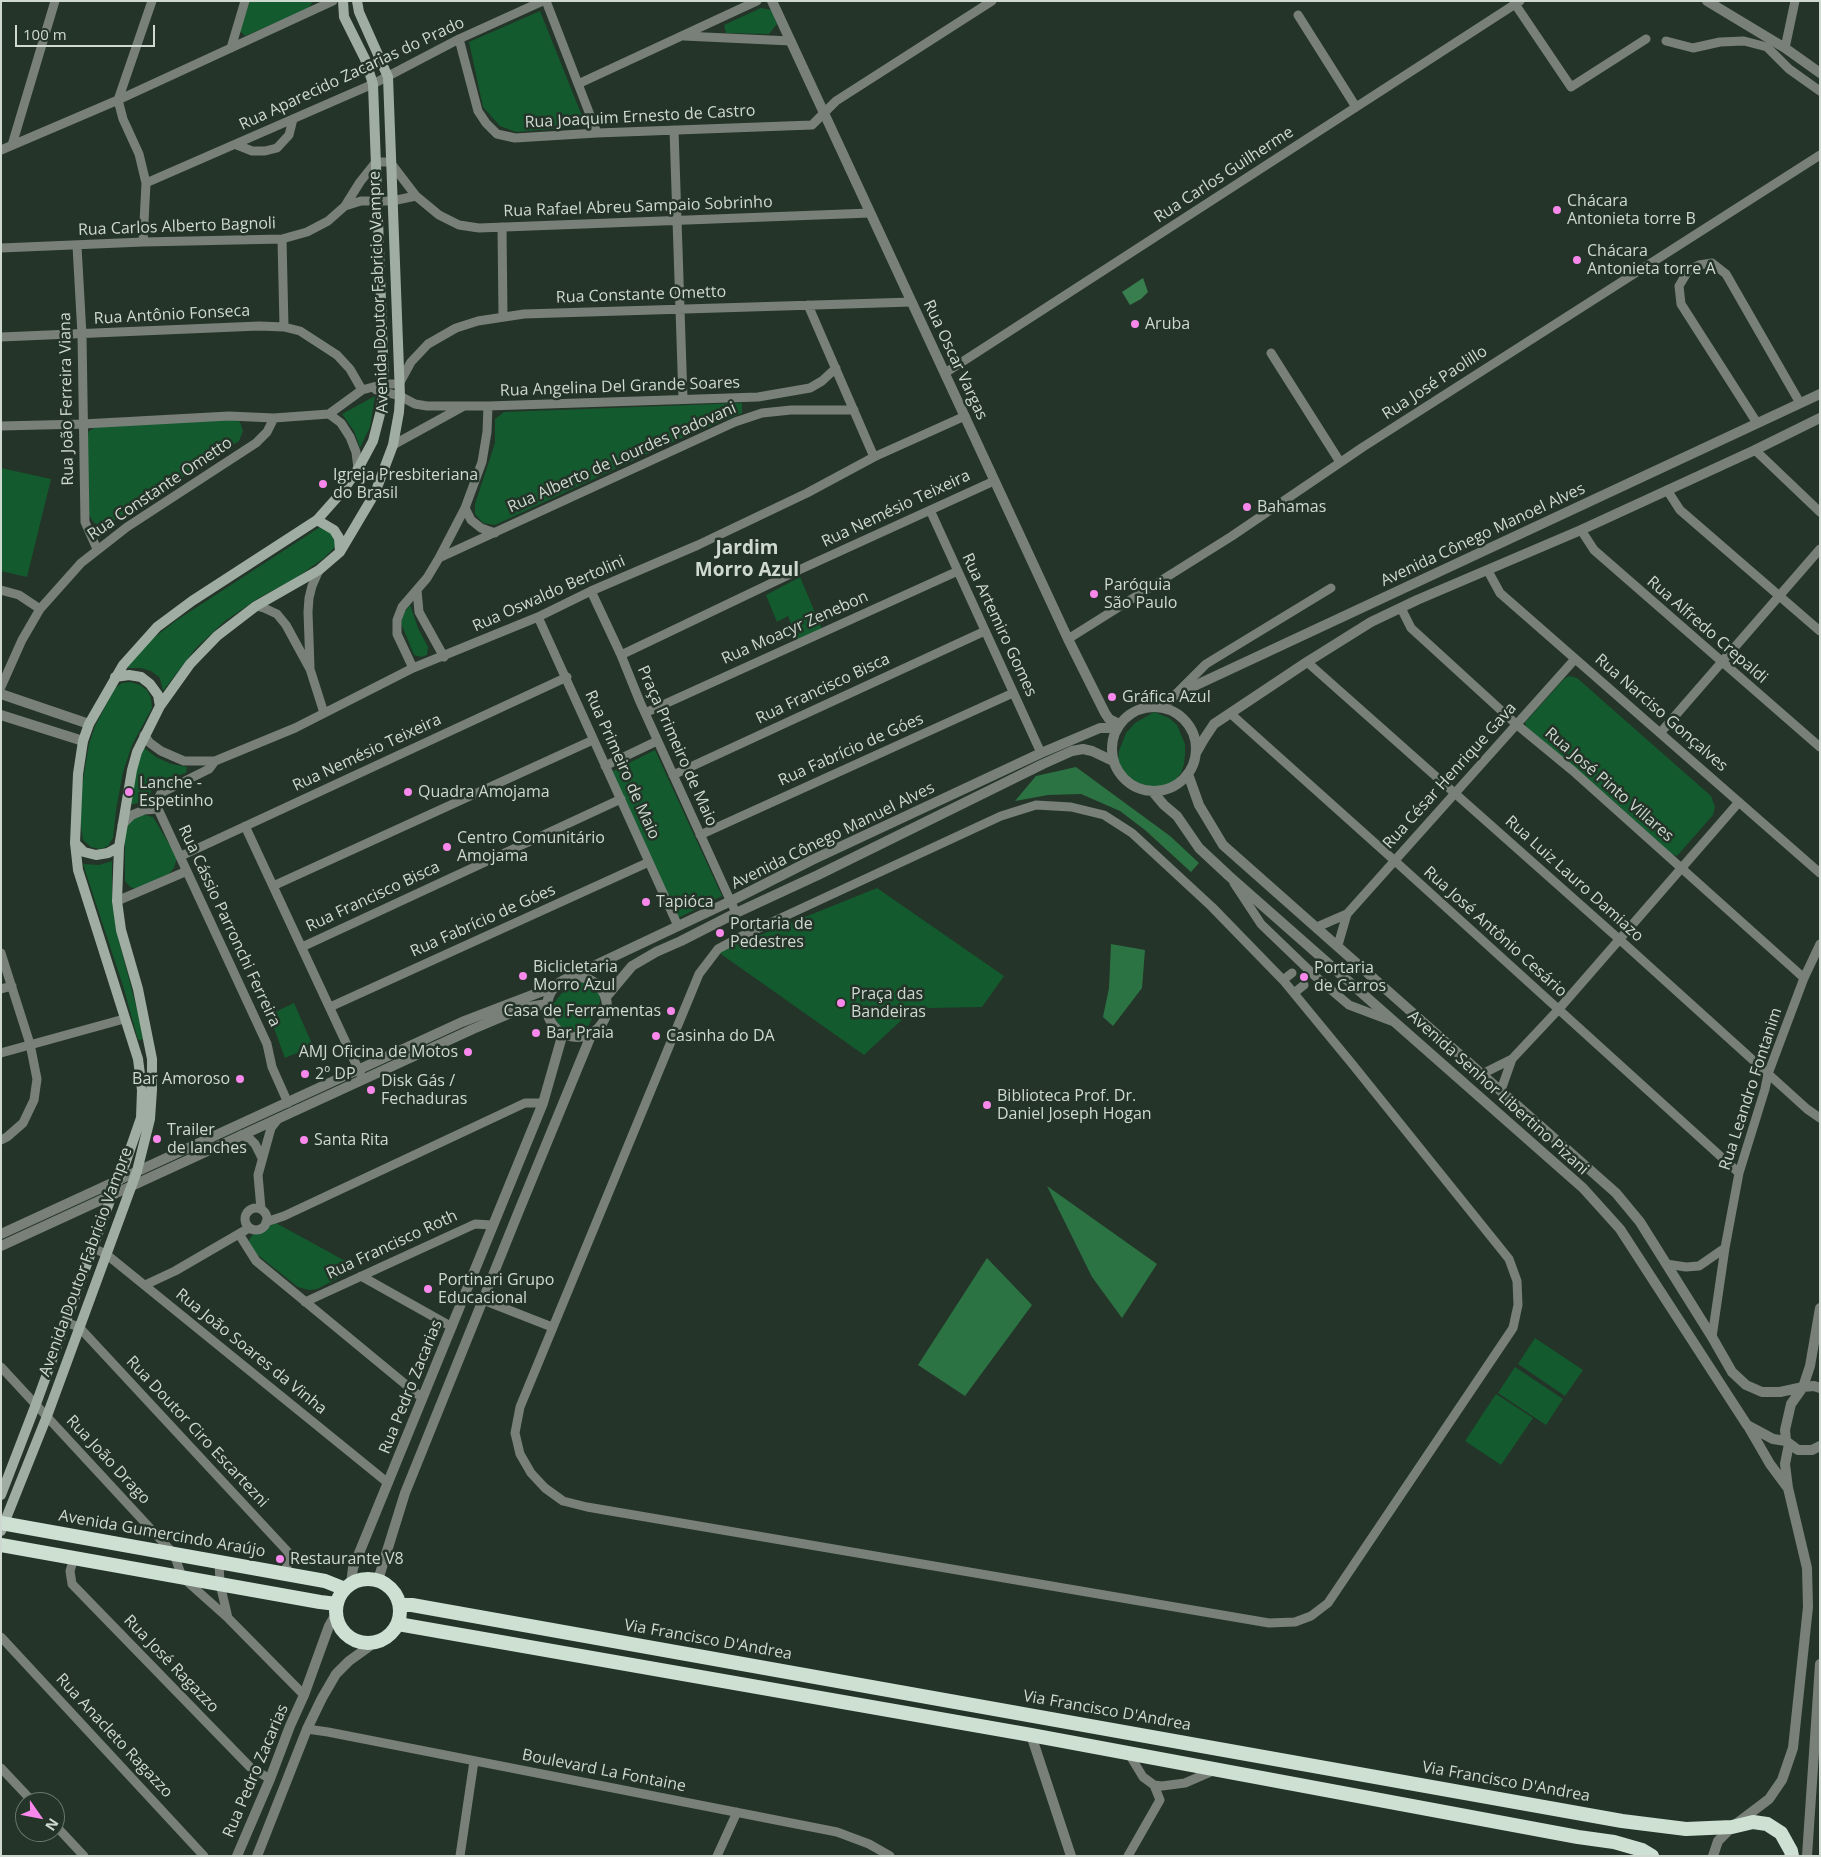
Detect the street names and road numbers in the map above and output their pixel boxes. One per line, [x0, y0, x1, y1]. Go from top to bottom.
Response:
street label: Rua Aparecido Zacarias do Prado [236, 13, 468, 135]
street label: Rua Joaquim Ernesto de Castro [524, 101, 756, 133]
street label: Rua Carlos Guilherme [1151, 123, 1297, 227]
street label: Avenida Doutor Fabricio Vampre [365, 171, 393, 413]
street label: Rua Rafael Abreu Sampaio Sobrinho [503, 193, 773, 221]
street label: Rua Carlos Alberto Bagnoli [78, 214, 276, 240]
street label: Rua Constante Ometto [556, 282, 726, 308]
street label: Rua Oscar Vargas [919, 297, 991, 423]
street label: Rua Antônio Fonseca [93, 301, 251, 329]
street label: Rua João Ferreira Viana [56, 312, 78, 486]
street label: Rua José Paolillo [1379, 342, 1491, 424]
street label: Rua Angelina Del Grande Soares [500, 373, 740, 401]
street label: Rua Alberto de Lourdes Padovani [505, 399, 739, 517]
street label: Rua Constante Ometto [84, 433, 236, 545]
street label: Rua Nemésio Teixeira [819, 466, 973, 552]
street label: Avenida Cônego Manoel Alves [1378, 479, 1588, 591]
street label: Rua Artemiro Gomes [957, 550, 1041, 700]
street label: Rua Oswaldo Bertolini [470, 552, 628, 636]
street label: Rua Alfredo Crepaldi [1643, 572, 1771, 688]
street label: Rua Moacyr Zenebon [719, 587, 871, 669]
street label: Rua Francisco Bisca [753, 650, 893, 728]
street label: Rua Narciso Gonçalves [1591, 650, 1731, 776]
street label: Praça Primeiro de Maio [633, 663, 721, 829]
street label: Rua Primeiro de Maio [580, 688, 664, 842]
street label: Rua César Henrique Gava [1379, 699, 1521, 853]
street label: Rua Fabrício de Góes [776, 709, 926, 791]
street label: Rua Nemésio Teixeira [290, 710, 444, 796]
street label: Rua José Pinto Villares [1541, 724, 1677, 846]
street label: Avenida Cônego Manuel Alves [728, 778, 938, 894]
street label: Rua Luiz Lauro Damiazo [1501, 812, 1647, 946]
street label: Rua Cássio Parronchi Ferreira [174, 822, 284, 1030]
street label: Rua Francisco Bisca [303, 858, 443, 936]
street label: Rua José Antônio Cesário [1419, 863, 1571, 1001]
street label: Rua Fabrício de Góes [408, 880, 558, 962]
street label: Rua Leandro Fontanim [1716, 1005, 1786, 1173]
street label: Avenida Senhor Libertino Pizani [1404, 1007, 1592, 1179]
street label: Avenida Doutor Fabricio Vampre [36, 1145, 136, 1379]
street label: Rua Francisco Roth [324, 1206, 460, 1284]
street label: Rua João Soares da Vinha [172, 1285, 330, 1419]
street label: Rua Pedro Zacarias [375, 1317, 447, 1457]
street label: Rua Doutor Ciro Escartezni [122, 1352, 272, 1512]
street label: Rua João Drago [62, 1412, 154, 1508]
street label: Avenida Gumercindo Araújo [57, 1506, 267, 1562]
street label: Rua José Ragazzo [120, 1611, 222, 1717]
street label: Via Francisco D'Andrea [623, 1616, 793, 1664]
street label: Rua Anacleto Ragazzo [52, 1670, 176, 1802]
street label: Via Francisco D'Andrea [1022, 1687, 1192, 1735]
street label: Rua Pedro Zacarias [219, 1701, 293, 1841]
street label: Boulevard La Fontaine [520, 1746, 688, 1796]
street label: Via Francisco D'Andrea [1421, 1758, 1591, 1806]

